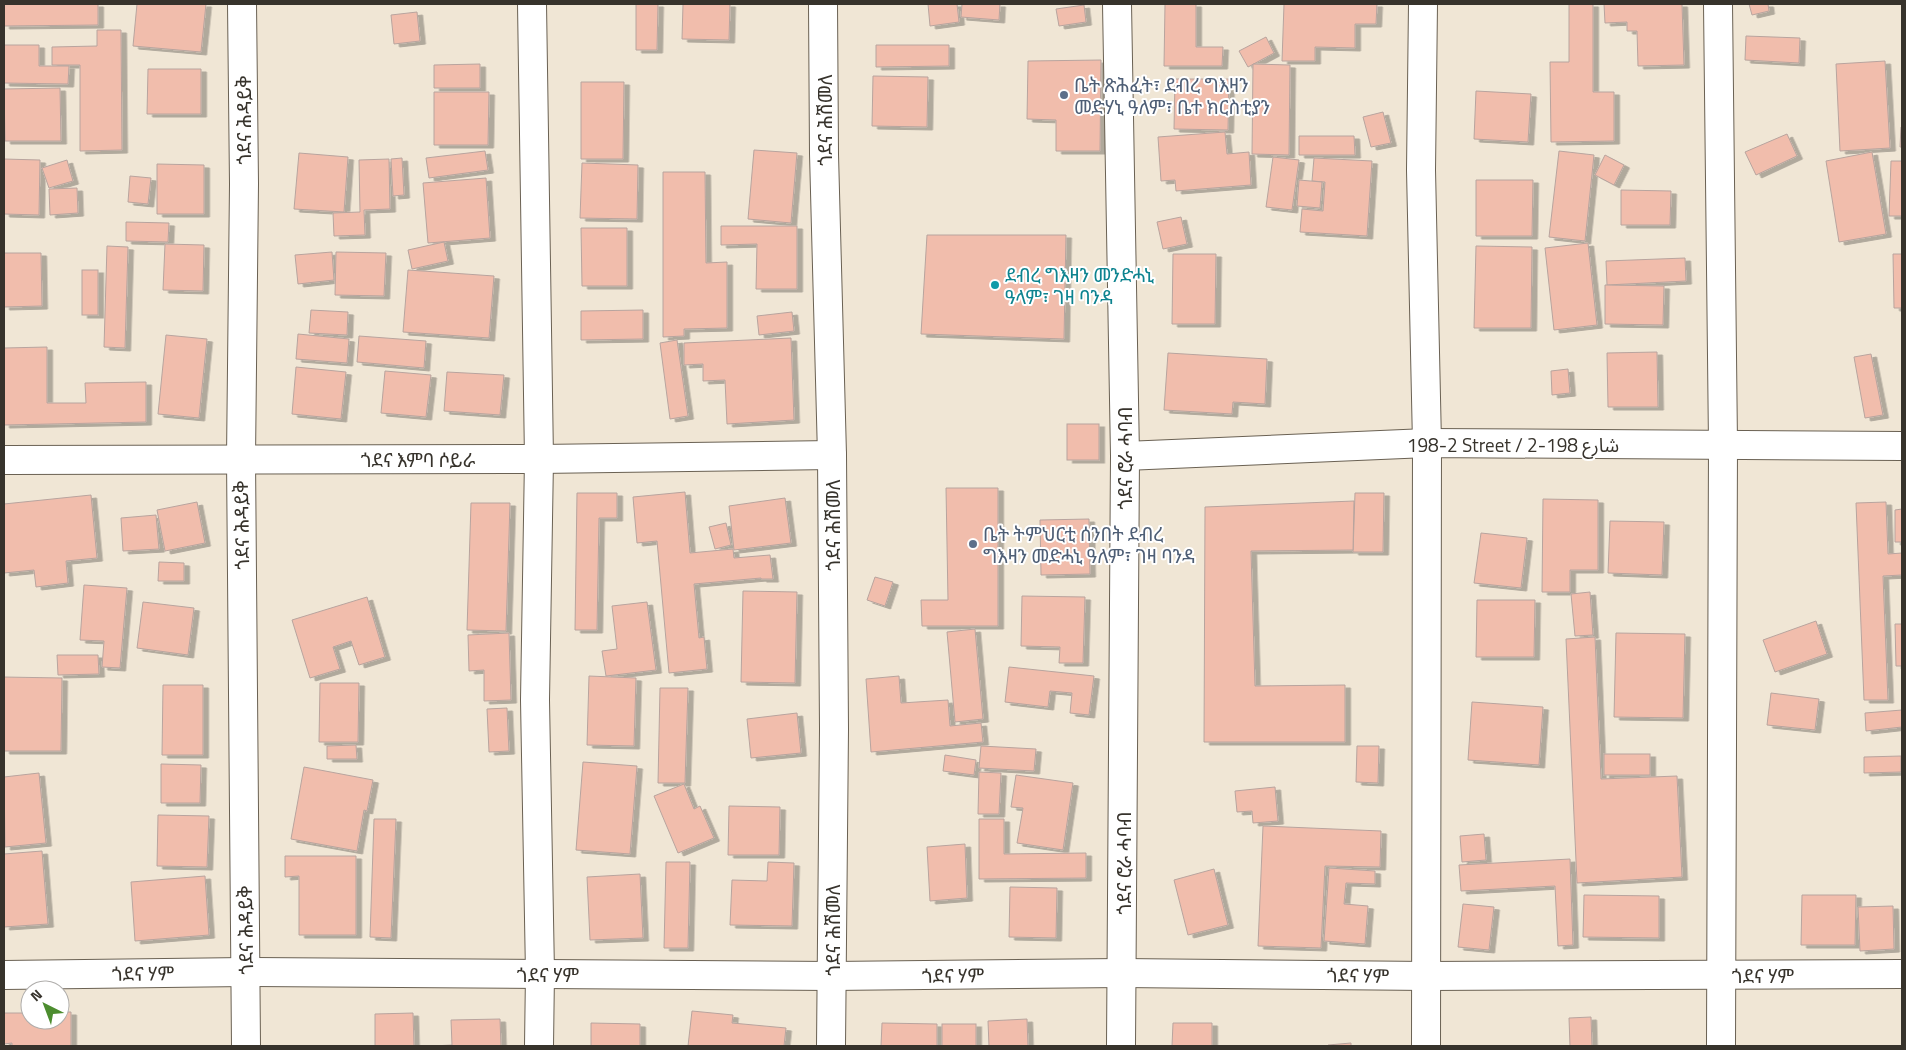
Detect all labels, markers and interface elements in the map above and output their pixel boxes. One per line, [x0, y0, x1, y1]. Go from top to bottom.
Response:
place label: ቤት ጽሕፈት፣ ደብረ ግእዛን መድሃኒ ዓለም፣ ቤተ ክርስቲያን [1074, 70, 1270, 121]
street label: ጎደና ሕሽመለ [810, 74, 839, 166]
street label: ጎደና ሕዳይቅ [229, 75, 258, 165]
marker: ቤት ጽሕፈት፣ ደብረ ግእዛን መድሃኒ ዓለም፣ ቤተ ክርስቲያን [1058, 89, 1070, 101]
place label: ደብረ ግእዛን መንድሓኒ ዓላም፣ ገዛ ባንዳ [1005, 260, 1154, 311]
marker: ደብረ ግእዛን መንድሓኒ ዓላም፣ ገዛ ባንዳ [989, 279, 1001, 291]
street label: ጎደና ሮራ ሓባብ [1110, 407, 1139, 509]
street label: 198-2 Street / شارع 198-2 [1407, 430, 1619, 459]
street label: ጎደና እምባ ሶይራ [361, 445, 476, 474]
street label: ጎደና ሕሽመለ [818, 479, 847, 571]
street label: ጎደና ሕዳይቅ [226, 480, 256, 570]
place label: ቤት ትምህርቲ ሰንበት ደብረ ግእዛን መድሓኒ ዓለም፣ ገዛ ባንዳ [983, 519, 1196, 570]
marker: ቤት ትምህርቲ ሰንበት ደብረ ግእዛን መድሓኒ ዓለም፣ ገዛ ባንዳ [967, 538, 979, 550]
street label: ጎደና ሮራ ሓባብ [1109, 812, 1138, 914]
street label: ጎደና ሕሽመለ [818, 884, 847, 976]
street label: ጎደና ሕዳይቅ [230, 885, 260, 975]
street label: ጎደና ሃም [112, 958, 175, 988]
street label: ጎደና ሃም [517, 960, 580, 989]
street label: ጎደና ሃም [922, 960, 985, 990]
street label: ጎደና ሃም [1327, 960, 1390, 990]
street label: ጎደና ሃም [1732, 961, 1795, 990]
north arrow [20, 980, 70, 1030]
text: N [25, 984, 47, 1006]

